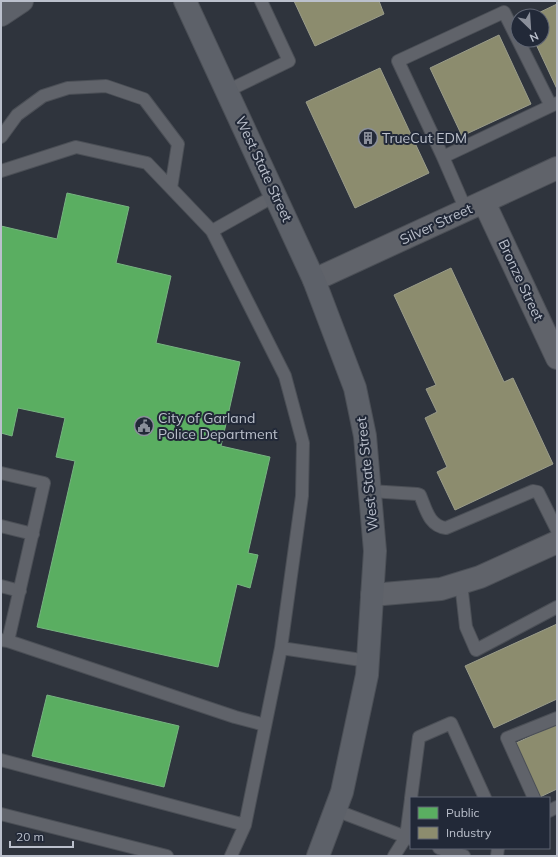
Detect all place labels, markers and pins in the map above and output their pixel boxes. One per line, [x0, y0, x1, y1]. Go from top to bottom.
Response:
building icon: TrueCut EDM [357, 127, 379, 149]
place label: TrueCut EDM [382, 129, 467, 147]
place label: City of Garland Police Department [158, 409, 278, 443]
public building icon: City of Garland Police Department [133, 415, 155, 437]

